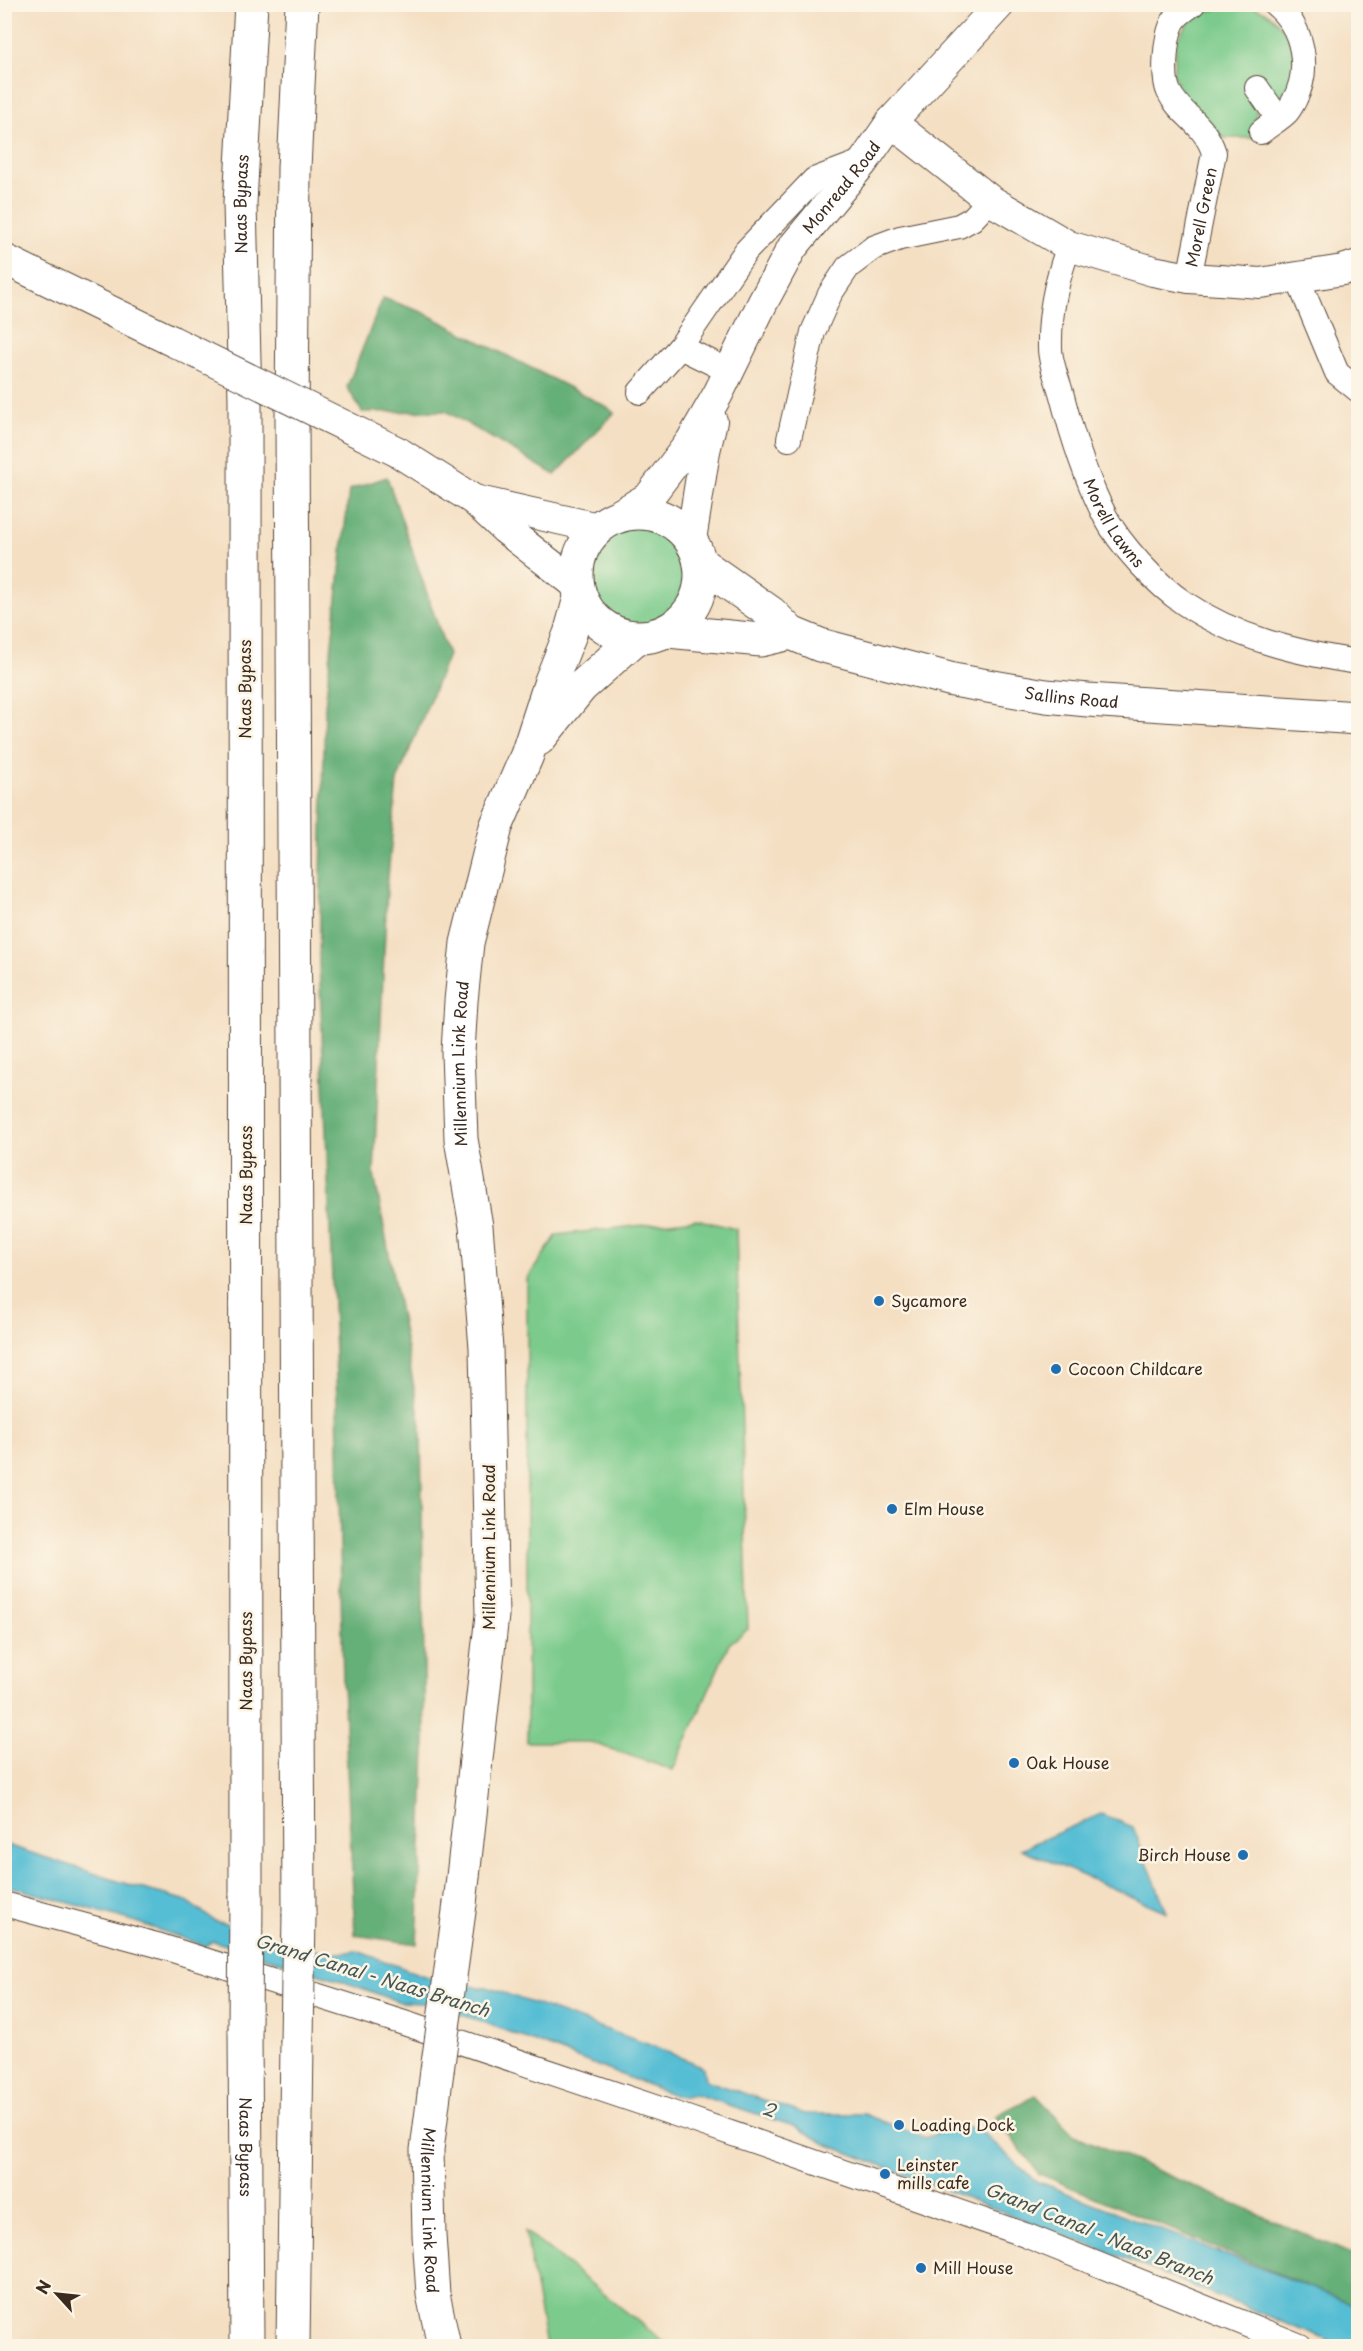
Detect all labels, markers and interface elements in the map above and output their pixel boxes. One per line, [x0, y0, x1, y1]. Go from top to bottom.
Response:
street label: Monread Road [796, 136, 886, 238]
street label: Naas Bypass [227, 154, 254, 254]
street label: Morell Green [1178, 165, 1222, 269]
street label: Morell Lawns [1078, 474, 1151, 572]
street label: Naas Bypass [232, 639, 256, 739]
street label: Sallins Road [1023, 680, 1119, 713]
street label: Millennium Link Road [445, 979, 474, 1147]
street label: Naas Bypass [233, 1125, 257, 1225]
place label: Sycamore [891, 1288, 967, 1312]
marker: Sycamore [872, 1294, 886, 1308]
place label: Cocoon Childcare [1068, 1356, 1203, 1380]
marker: Cocoon Childcare [1049, 1362, 1063, 1376]
street label: Millennium Link Road [476, 1464, 500, 1630]
place label: Elm House [904, 1496, 985, 1520]
marker: Elm House [885, 1502, 899, 1516]
street label: Naas Bypass [233, 1611, 257, 1711]
place label: Oak House [1026, 1750, 1110, 1774]
marker: Oak House [1007, 1756, 1021, 1770]
place label: Birch House [1137, 1842, 1231, 1866]
marker: Birch House [1236, 1848, 1250, 1862]
water label: Grand Canal - Naas Branch [252, 1926, 493, 2023]
water label: 2 [759, 2094, 781, 2124]
street label: Naas Bypass [234, 2097, 259, 2197]
place label: Loading Dock [911, 2112, 1015, 2136]
marker: Loading Dock [892, 2118, 906, 2132]
street label: Millennium Link Road [416, 2126, 446, 2294]
place label: Leinster mills cafe [897, 2152, 969, 2194]
marker: Leinster mills cafe [878, 2167, 892, 2181]
water label: Grand Canal - Naas Branch [981, 2174, 1218, 2291]
place label: Mill House [933, 2255, 1014, 2279]
marker: Mill House [914, 2261, 928, 2275]
north arrow [27, 2264, 87, 2324]
text: N [29, 2276, 56, 2298]

